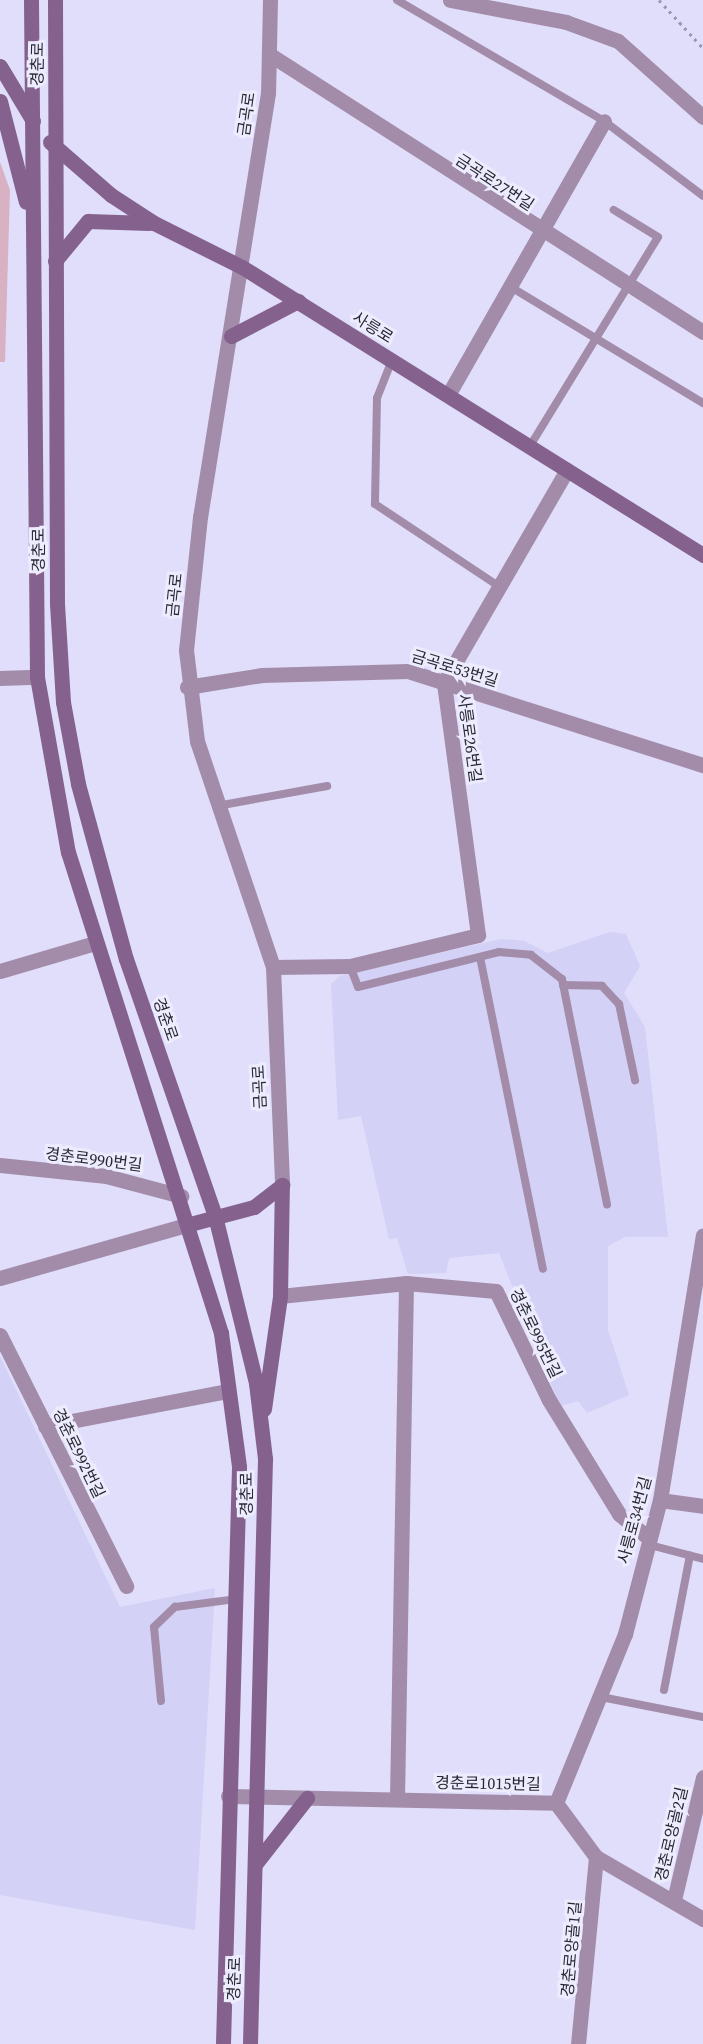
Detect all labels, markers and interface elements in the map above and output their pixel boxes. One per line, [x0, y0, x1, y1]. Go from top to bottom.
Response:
street label: 경춘로 [27, 42, 47, 86]
street label: 금곡로 [233, 91, 259, 137]
street label: 금곡로27번길 [452, 150, 538, 214]
street label: 사릉로 [349, 307, 397, 347]
street label: 경춘로 [28, 528, 48, 572]
street label: 금곡로 [162, 572, 186, 618]
street label: 금곡로53번길 [409, 646, 501, 690]
street label: 사릉로26번길 [454, 692, 486, 784]
street label: 경춘로 [150, 995, 182, 1043]
street label: 금곡로 [248, 1064, 270, 1110]
street label: 경춘로990번길 [44, 1144, 144, 1174]
street label: 경춘로995번길 [506, 1285, 566, 1381]
street label: 경춘로992번길 [49, 1405, 109, 1501]
street label: 경춘로 [236, 1472, 256, 1516]
street label: 사릉로34번길 [613, 1474, 655, 1566]
street label: 경춘로1015번길 [435, 1772, 541, 1794]
street label: 경춘로양골2길 [651, 1785, 691, 1883]
street label: 경춘로양골1길 [557, 1900, 585, 1998]
street label: 경춘로 [224, 1957, 244, 2001]

